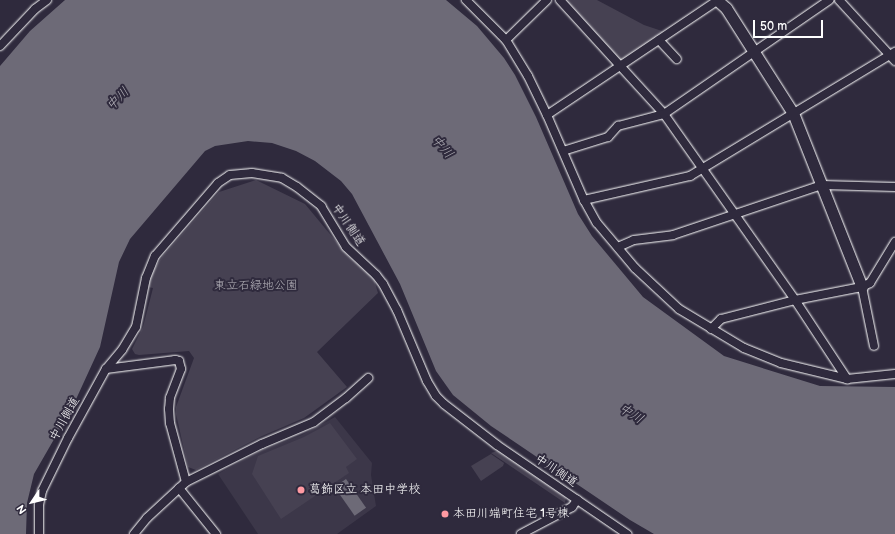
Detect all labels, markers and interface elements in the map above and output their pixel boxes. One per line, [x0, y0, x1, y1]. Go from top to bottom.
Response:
scale bar [755, 12, 825, 38]
text: 50 m [760, 19, 787, 34]
water label: 中川 [103, 84, 133, 114]
water label: 中川 [428, 132, 456, 162]
street label: 中川側道 [329, 201, 367, 249]
park label: 東立石緑地公園 [214, 279, 298, 293]
street label: 中川側道 [47, 395, 83, 443]
water label: 中川 [616, 400, 646, 428]
street label: 中川側道 [532, 452, 580, 490]
north arrow [12, 482, 52, 522]
place label: 葛飾区立 本田中学校 [309, 483, 420, 497]
marker: 葛飾区立 本田中学校 [296, 485, 306, 495]
text: N [14, 502, 29, 516]
place label: 本田川端町住宅 1号棟 [453, 507, 569, 521]
marker: 本田川端町住宅 1号棟 [440, 509, 450, 519]

